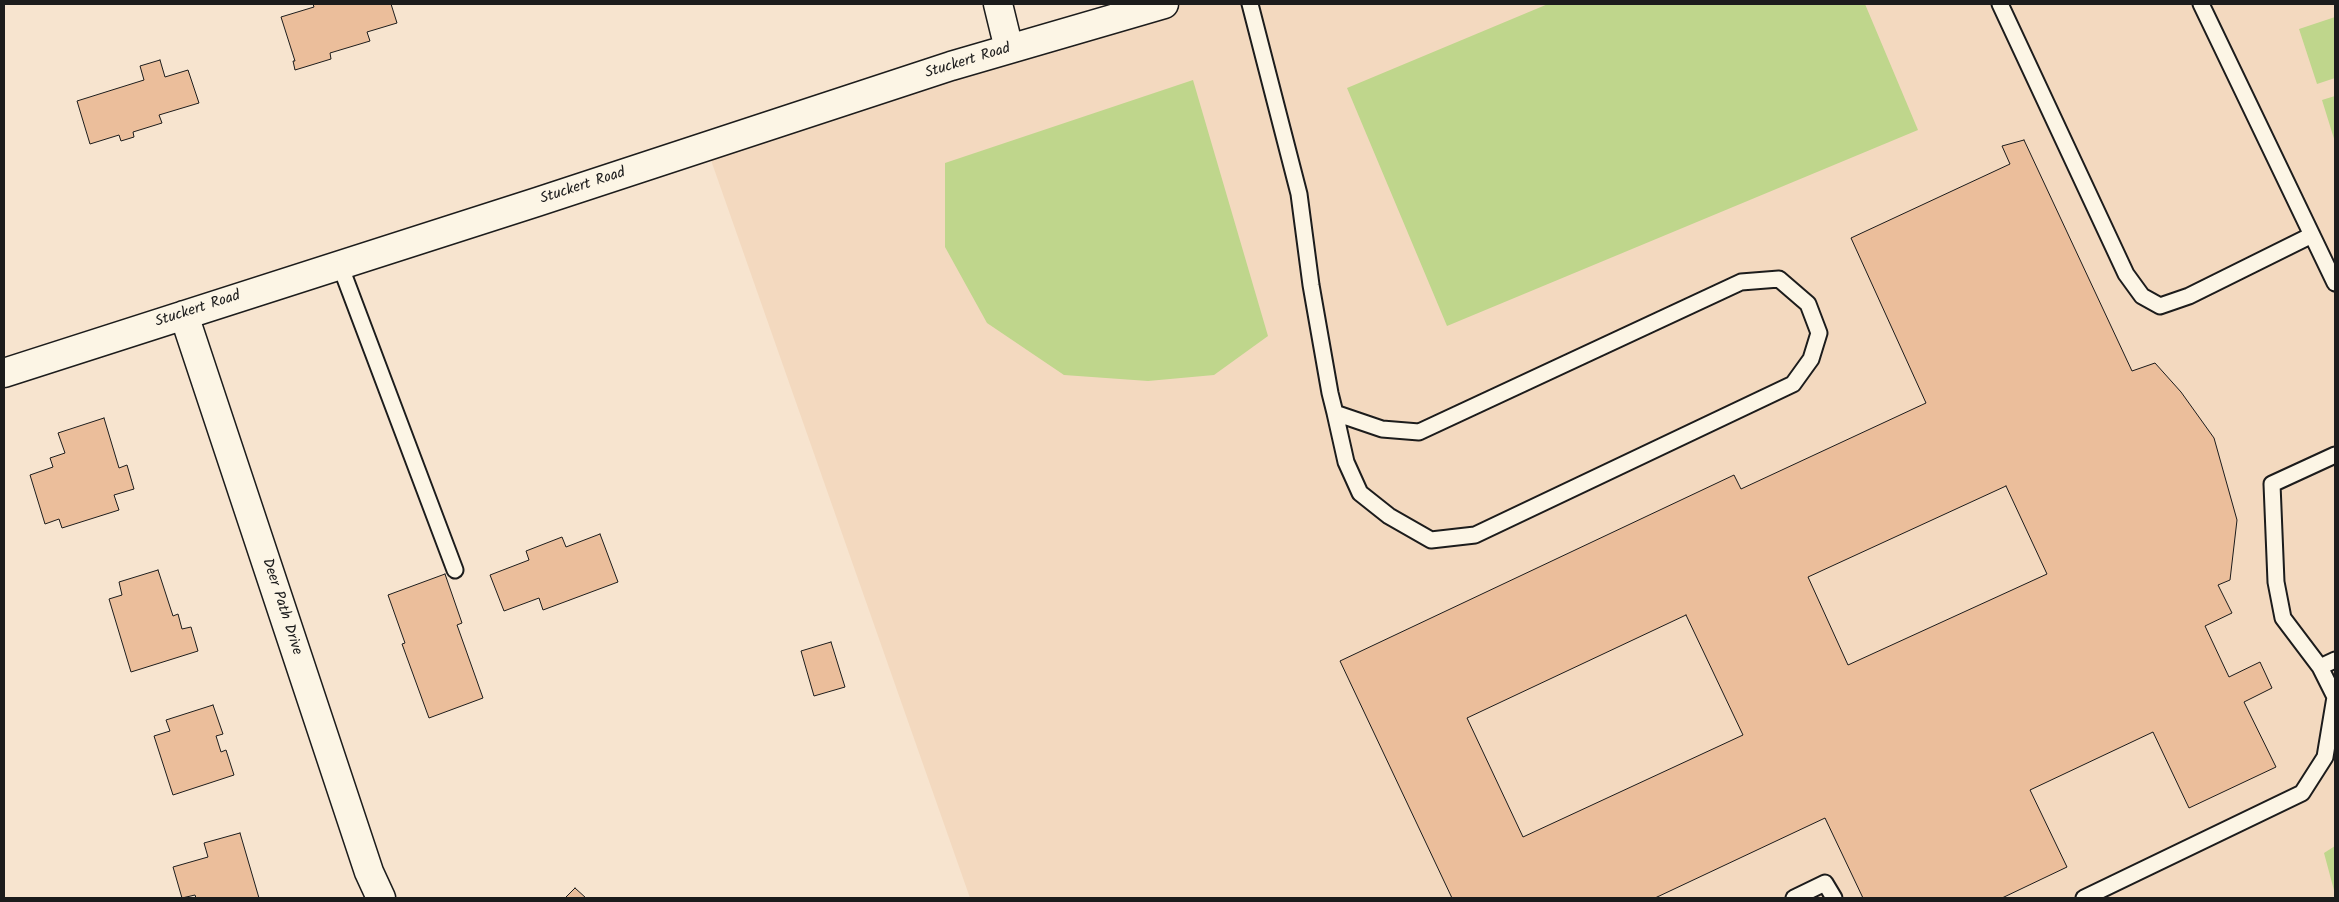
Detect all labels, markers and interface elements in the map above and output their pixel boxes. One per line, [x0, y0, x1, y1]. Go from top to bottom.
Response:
street label: Stuckert Road [923, 40, 1013, 84]
street label: Stuckert Road [538, 165, 628, 209]
street label: Stuckert Road [153, 288, 243, 332]
street label: Deer Path Drive [257, 556, 305, 658]

